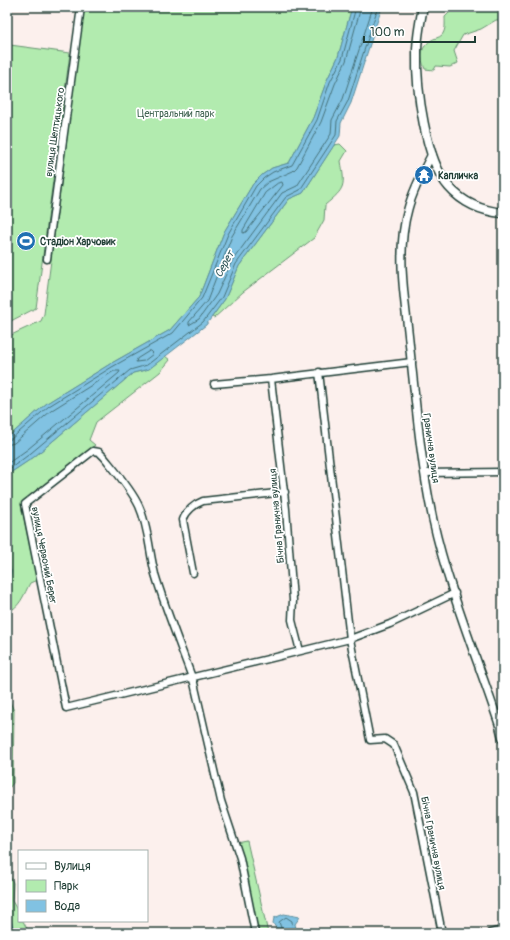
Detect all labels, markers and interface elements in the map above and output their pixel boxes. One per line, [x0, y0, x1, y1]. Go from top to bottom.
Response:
scale bar [364, 18, 475, 44]
text: 100 m [370, 25, 405, 40]
street label: вулиця Шептицького [43, 86, 67, 177]
park label: Центральний парк [137, 108, 215, 120]
temple icon: Капличка [413, 164, 435, 186]
place label: Капличка [438, 170, 478, 182]
sports icon: Стадіон Харчовик [15, 230, 37, 252]
place label: Стадіон Харчовик [40, 236, 117, 248]
water label: Серет [212, 247, 238, 280]
street label: Гранична вулиця [420, 412, 442, 484]
street label: Бічна Гранична вулиця [267, 468, 287, 564]
street label: вулиця Червоний Берег [29, 506, 59, 605]
street label: Бічна Гранична вулиця [418, 795, 448, 891]
legend [18, 850, 148, 922]
text: Вулиця [54, 859, 91, 874]
text: Парк [54, 879, 79, 894]
text: Вода [54, 899, 80, 914]

